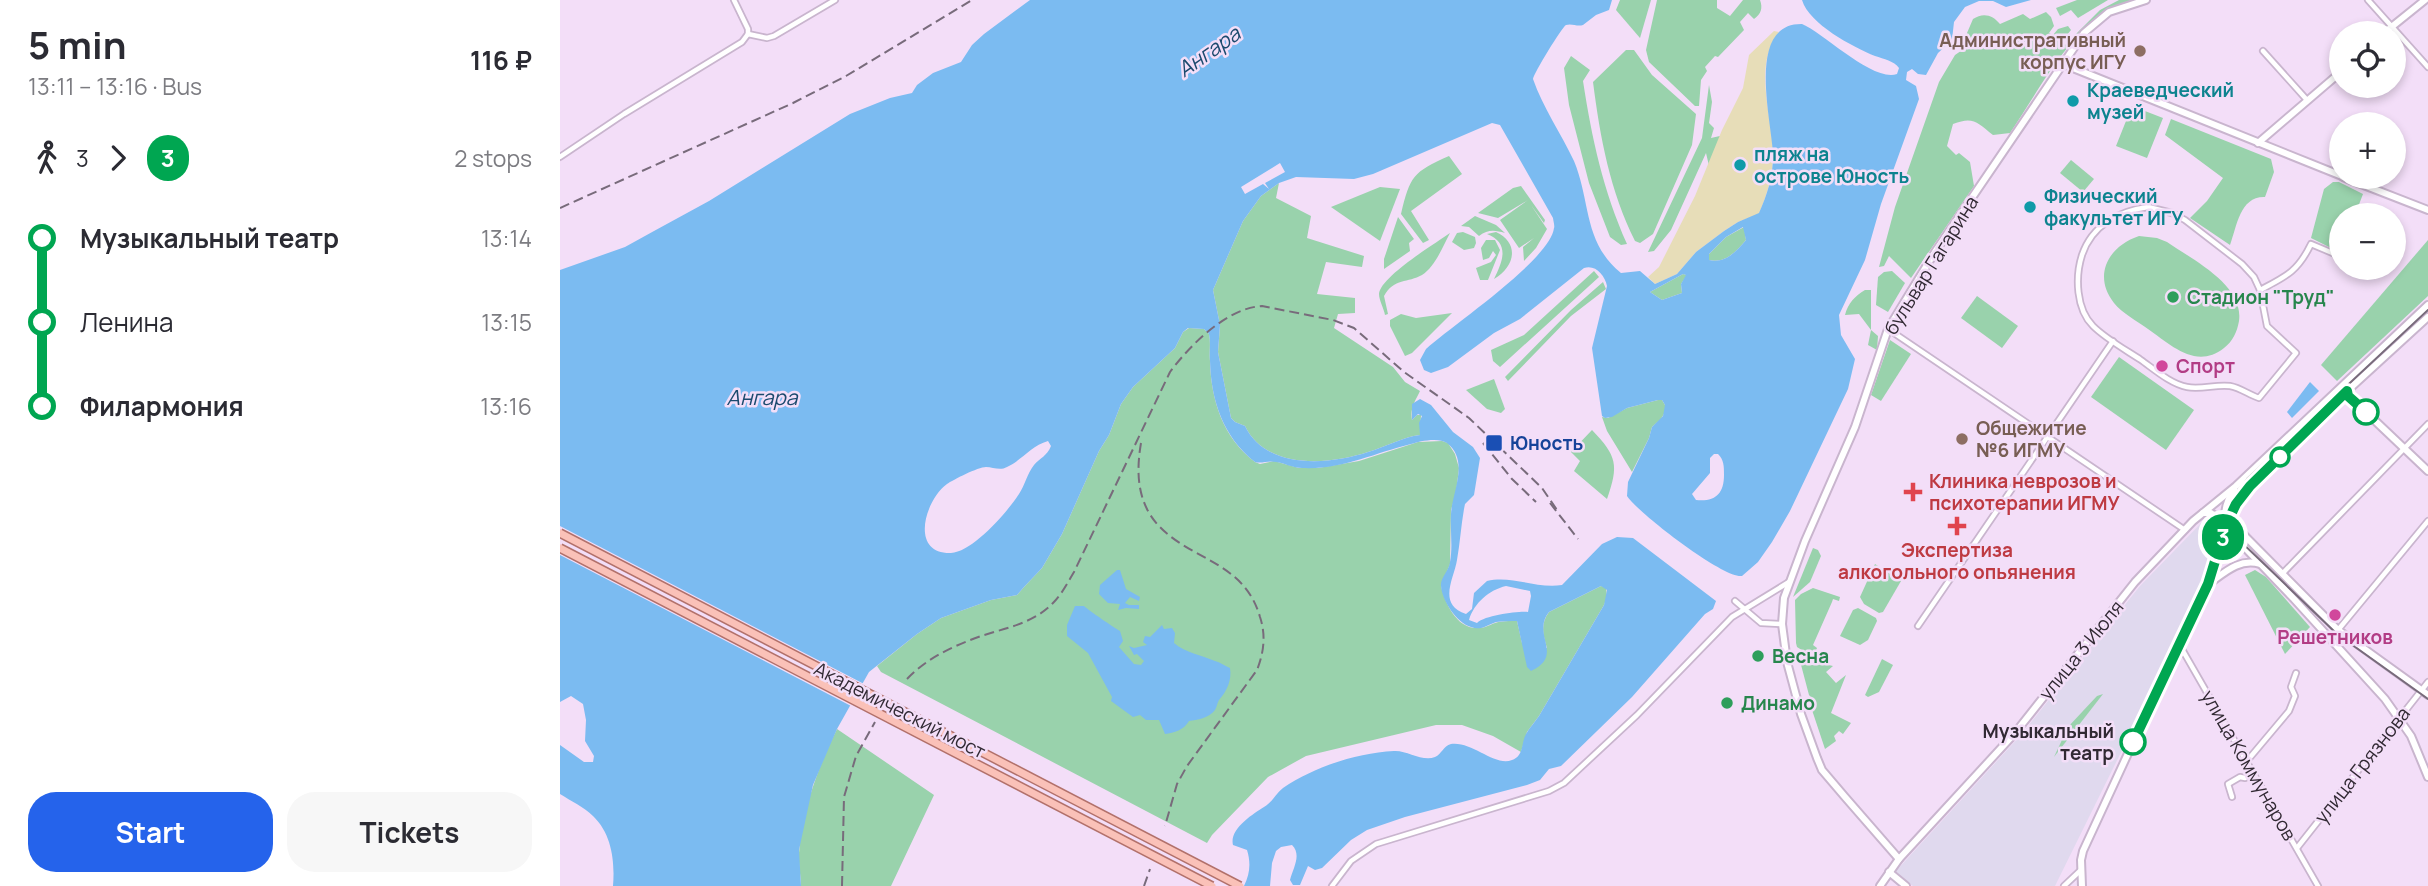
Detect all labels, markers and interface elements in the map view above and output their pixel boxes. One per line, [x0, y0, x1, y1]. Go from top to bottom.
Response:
text: 5 min [28, 18, 126, 70]
water label: Ангара [1171, 19, 1247, 83]
map controls [2329, 21, 2406, 280]
button: locate [2329, 21, 2406, 98]
place label: Административный корпус ИГУ [1939, 27, 2127, 75]
text: 116 ₽ [470, 42, 532, 78]
marker: Административный корпус ИГУ [2132, 43, 2148, 59]
text: 13:11 – 13:16 · Bus [28, 70, 202, 102]
place label: Краеведческий музей [2087, 77, 2234, 125]
marker: Краеведческий музей [2065, 93, 2081, 109]
button: + [2329, 112, 2406, 189]
icon: walk [28, 139, 66, 177]
icon: forward [99, 139, 137, 177]
text: 3 [161, 141, 175, 174]
place label: пляж на острове Юность [1754, 141, 1910, 189]
text: 3 [76, 142, 89, 174]
text: 2 stops [454, 142, 532, 174]
marker: пляж на острове Юность [1732, 157, 1748, 173]
place label: Физический факультет ИГУ [2044, 183, 2184, 231]
street label: бульвар Гагарина [1878, 191, 1984, 339]
marker: Физический факультет ИГУ [2022, 199, 2038, 215]
button: − [2329, 203, 2406, 280]
text: Музыкальный театр [80, 220, 339, 256]
text: 13:14 [481, 222, 532, 254]
place label: Стадион "Труд" [2187, 284, 2335, 310]
marker: Стадион "Труд" [2165, 289, 2181, 305]
text: Ленина [80, 304, 173, 340]
text: 13:15 [481, 306, 532, 338]
place label: Спорт [2176, 353, 2235, 379]
marker: Спорт [2154, 358, 2170, 374]
water label: Ангара [727, 383, 799, 411]
text: Филармония [80, 388, 244, 424]
text: 13:16 [480, 390, 532, 422]
unlabelled marker [2353, 399, 2379, 425]
place label: Общежитие №6 ИГМУ [1976, 415, 2087, 463]
place label: Юность [1510, 430, 1584, 456]
marker: Общежитие №6 ИГМУ [1954, 431, 1970, 447]
marker: Юность [1484, 433, 1504, 453]
unlabelled marker [2270, 447, 2290, 467]
place label: Клиника неврозов и психотерапии ИГМУ [1929, 468, 2121, 516]
marker: Клиника неврозов и психотерапии ИГМУ [1903, 482, 1923, 502]
line badge: 3 [2200, 514, 2246, 560]
marker: Экспертиза алкогольного опьянения [1947, 516, 1967, 536]
text: 3 [2216, 520, 2230, 553]
place label: Экспертиза алкогольного опьянения [1838, 537, 2076, 585]
street label: улица 3 Июля [2033, 595, 2129, 705]
marker: Решетников [2327, 607, 2343, 623]
place label: Решетников [2277, 624, 2393, 650]
place label: Весна [1772, 643, 1829, 669]
marker: Весна [1750, 648, 1766, 664]
street label: Академический мост [810, 655, 991, 765]
street label: улица Коммунаров [2195, 685, 2303, 845]
place label: Динамо [1741, 690, 1815, 716]
marker: Динамо [1719, 695, 1735, 711]
street label: улица Грязнова [2308, 701, 2416, 829]
place label: Музыкальный театр [1983, 718, 2114, 766]
marker: Музыкальный театр [2120, 729, 2146, 755]
button: Start [28, 792, 273, 872]
button: Tickets [287, 792, 532, 872]

